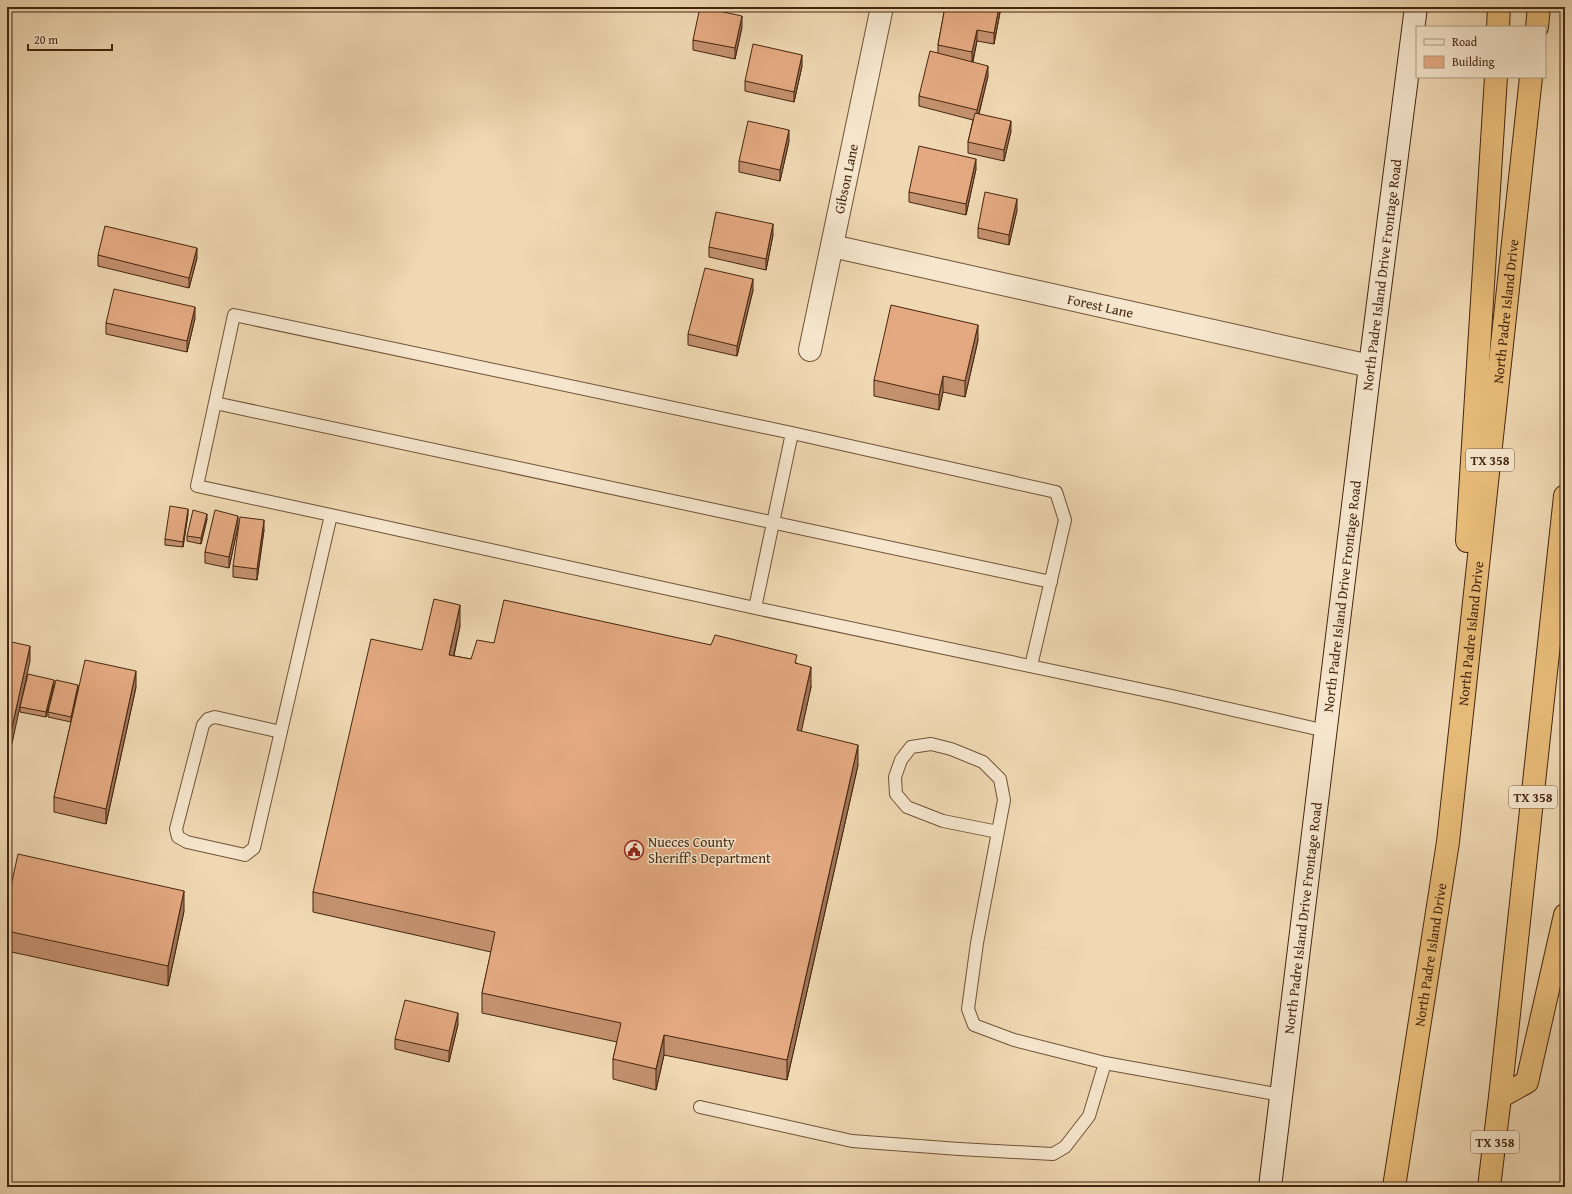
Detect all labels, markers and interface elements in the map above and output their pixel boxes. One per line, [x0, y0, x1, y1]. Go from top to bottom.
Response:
scale bar [28, 26, 112, 52]
legend [1416, 26, 1546, 78]
text: 20 m [34, 31, 58, 48]
text: Road [1452, 33, 1478, 50]
text: Building [1452, 53, 1495, 70]
street label: Gibson Lane [829, 141, 863, 216]
street label: North Padre Island Drive Frontage Road [1357, 157, 1406, 392]
street label: North Padre Island Drive [1488, 238, 1523, 385]
street label: Forest Lane [1065, 289, 1136, 323]
road number: TX 358 [1466, 449, 1514, 471]
street label: North Padre Island Drive Frontage Road [1318, 479, 1366, 713]
street label: North Padre Island Drive [1453, 560, 1488, 707]
road number: TX 358 [1509, 786, 1557, 808]
street label: North Padre Island Drive Frontage Road [1279, 800, 1327, 1035]
place label: Nueces County Sheriff's Department [648, 832, 771, 868]
public building icon: Nueces County Sheriff's Department [623, 839, 645, 861]
street label: North Padre Island Drive [1409, 881, 1452, 1028]
road number: TX 358 [1471, 1131, 1519, 1153]

